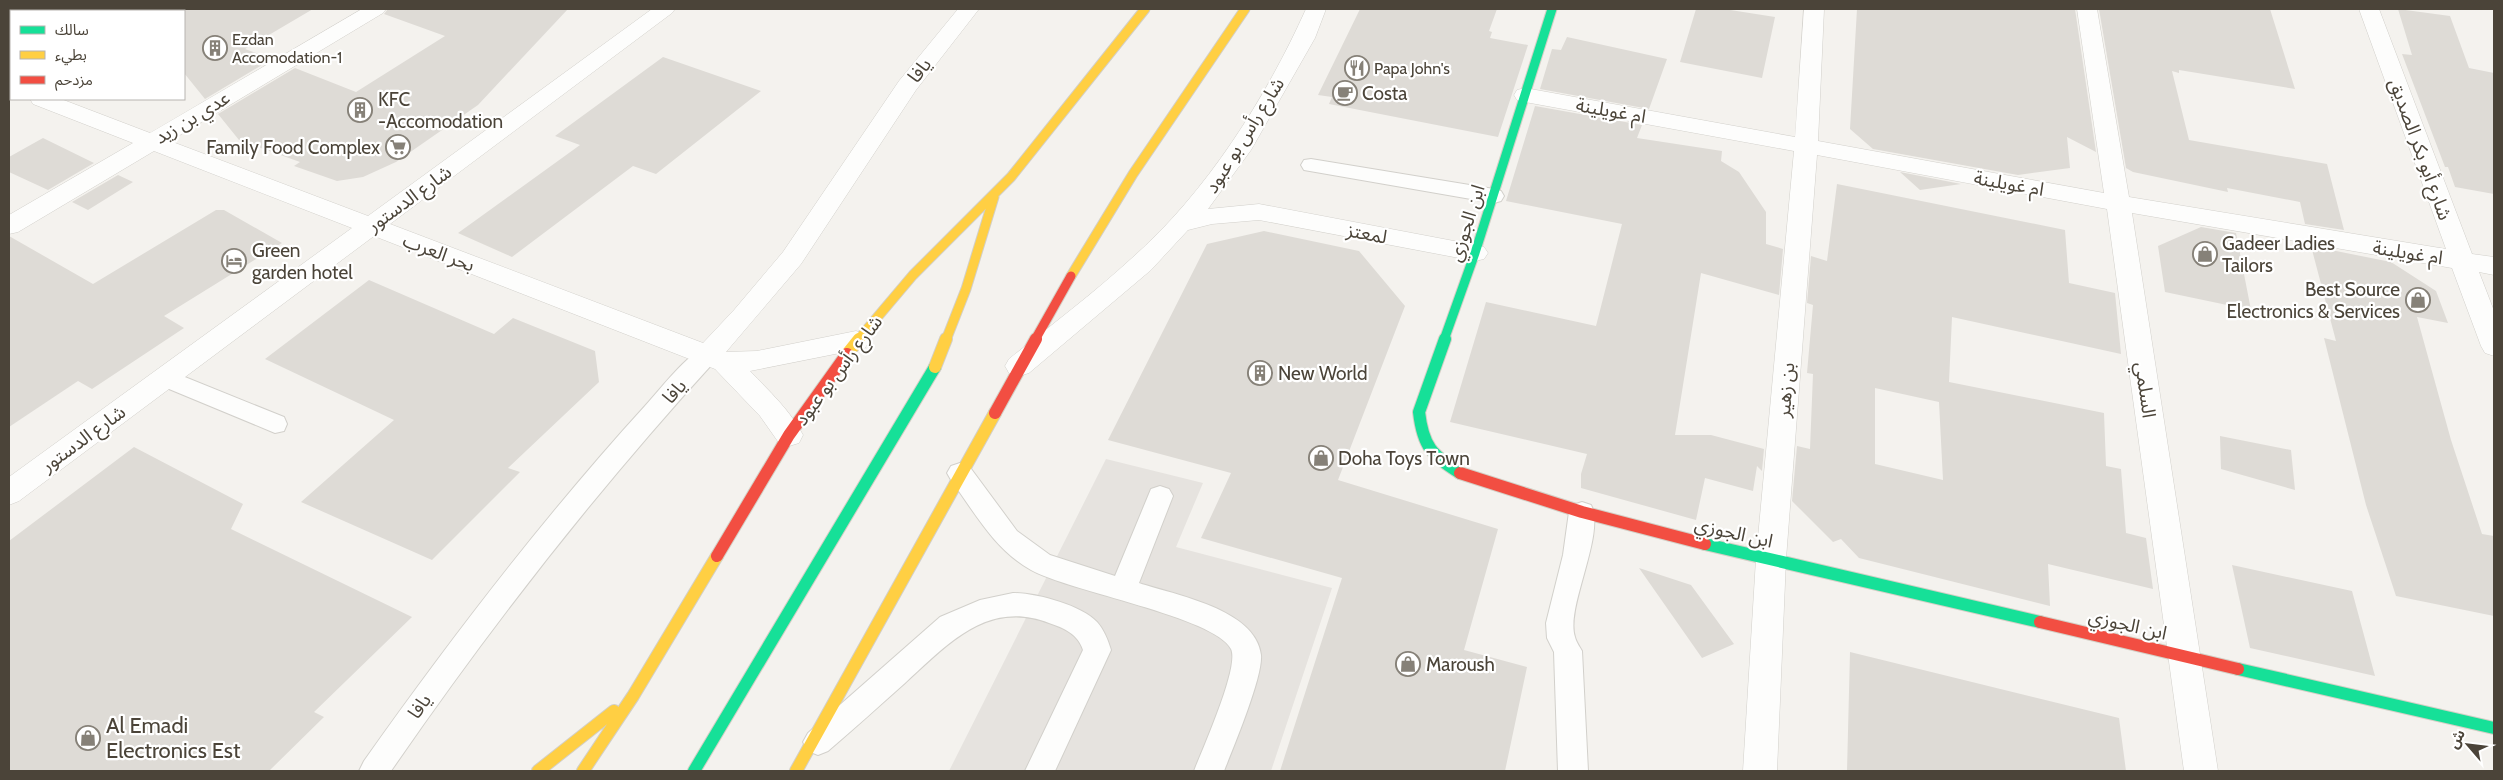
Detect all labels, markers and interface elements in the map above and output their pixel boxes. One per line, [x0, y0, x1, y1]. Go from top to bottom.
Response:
legend [10, 10, 185, 100]
text: سالك [55, 21, 89, 39]
place label: Ezdan Accomodation-1 [232, 30, 342, 67]
building icon: Ezdan Accomodation-1 [202, 35, 228, 61]
text: بطيء [55, 46, 87, 66]
street label: يافا [903, 53, 936, 87]
restaurant icon: Papa John's [1344, 55, 1370, 81]
place label: Papa John's [1374, 59, 1450, 78]
text: مزدحم [55, 71, 93, 91]
street label: شارع رأس بو عبود [1200, 73, 1291, 198]
street label: شارع أبو بكر الصديق [2382, 75, 2457, 224]
cafe icon: Costa [1332, 80, 1358, 106]
place label: Costa [1362, 82, 1407, 105]
street label: عدي بن زيد [150, 86, 236, 152]
place label: KFC -Accomodation [378, 88, 503, 133]
street label: ام غويلينة [1574, 93, 1648, 131]
building icon: KFC -Accomodation [347, 97, 373, 123]
supermarket icon: Family Food Complex [385, 134, 411, 160]
place label: Family Food Complex [206, 136, 380, 159]
street label: شارع الدستور [362, 160, 457, 239]
street label: ام غويلينة [1972, 166, 2046, 204]
street label: ابن الجوزي [1443, 182, 1493, 266]
street label: لمعتز [1344, 218, 1389, 249]
street label: بحر العرب [400, 228, 478, 277]
place label: Gadeer Ladies Tailors [2222, 232, 2335, 277]
street label: ام غويلينة [2371, 236, 2445, 272]
place label: Green garden hotel [252, 239, 353, 284]
shop icon: Gadeer Ladies Tailors [2192, 241, 2218, 267]
hotel icon: Green garden hotel [221, 248, 247, 274]
place label: Best Source Electronics & Services [2227, 278, 2400, 323]
shop icon: Best Source Electronics & Services [2405, 287, 2431, 313]
street label: شارع رأس بو عبود [789, 311, 889, 431]
building icon: New World [1247, 360, 1273, 386]
street label: السلمي [2127, 361, 2161, 420]
place label: New World [1278, 362, 1368, 385]
street label: بن زهير [1772, 362, 1799, 419]
street label: يافا [657, 374, 691, 408]
street label: شارع الدستور [36, 400, 131, 479]
shop icon: Doha Toys Town [1308, 445, 1334, 471]
place label: Doha Toys Town [1338, 447, 1470, 470]
street label: ابن الجوزي [1692, 512, 1775, 556]
street label: ابن الجوزي [2086, 604, 2169, 648]
shop icon: Maroush [1395, 651, 1421, 677]
place label: Maroush [1426, 653, 1495, 676]
street label: يافا [403, 689, 436, 723]
place label: Al Emadi Electronics Est [106, 712, 241, 764]
north arrow [2443, 720, 2493, 770]
shop icon: Al Emadi Electronics Est [75, 725, 101, 751]
text: ش [2444, 726, 2469, 752]

